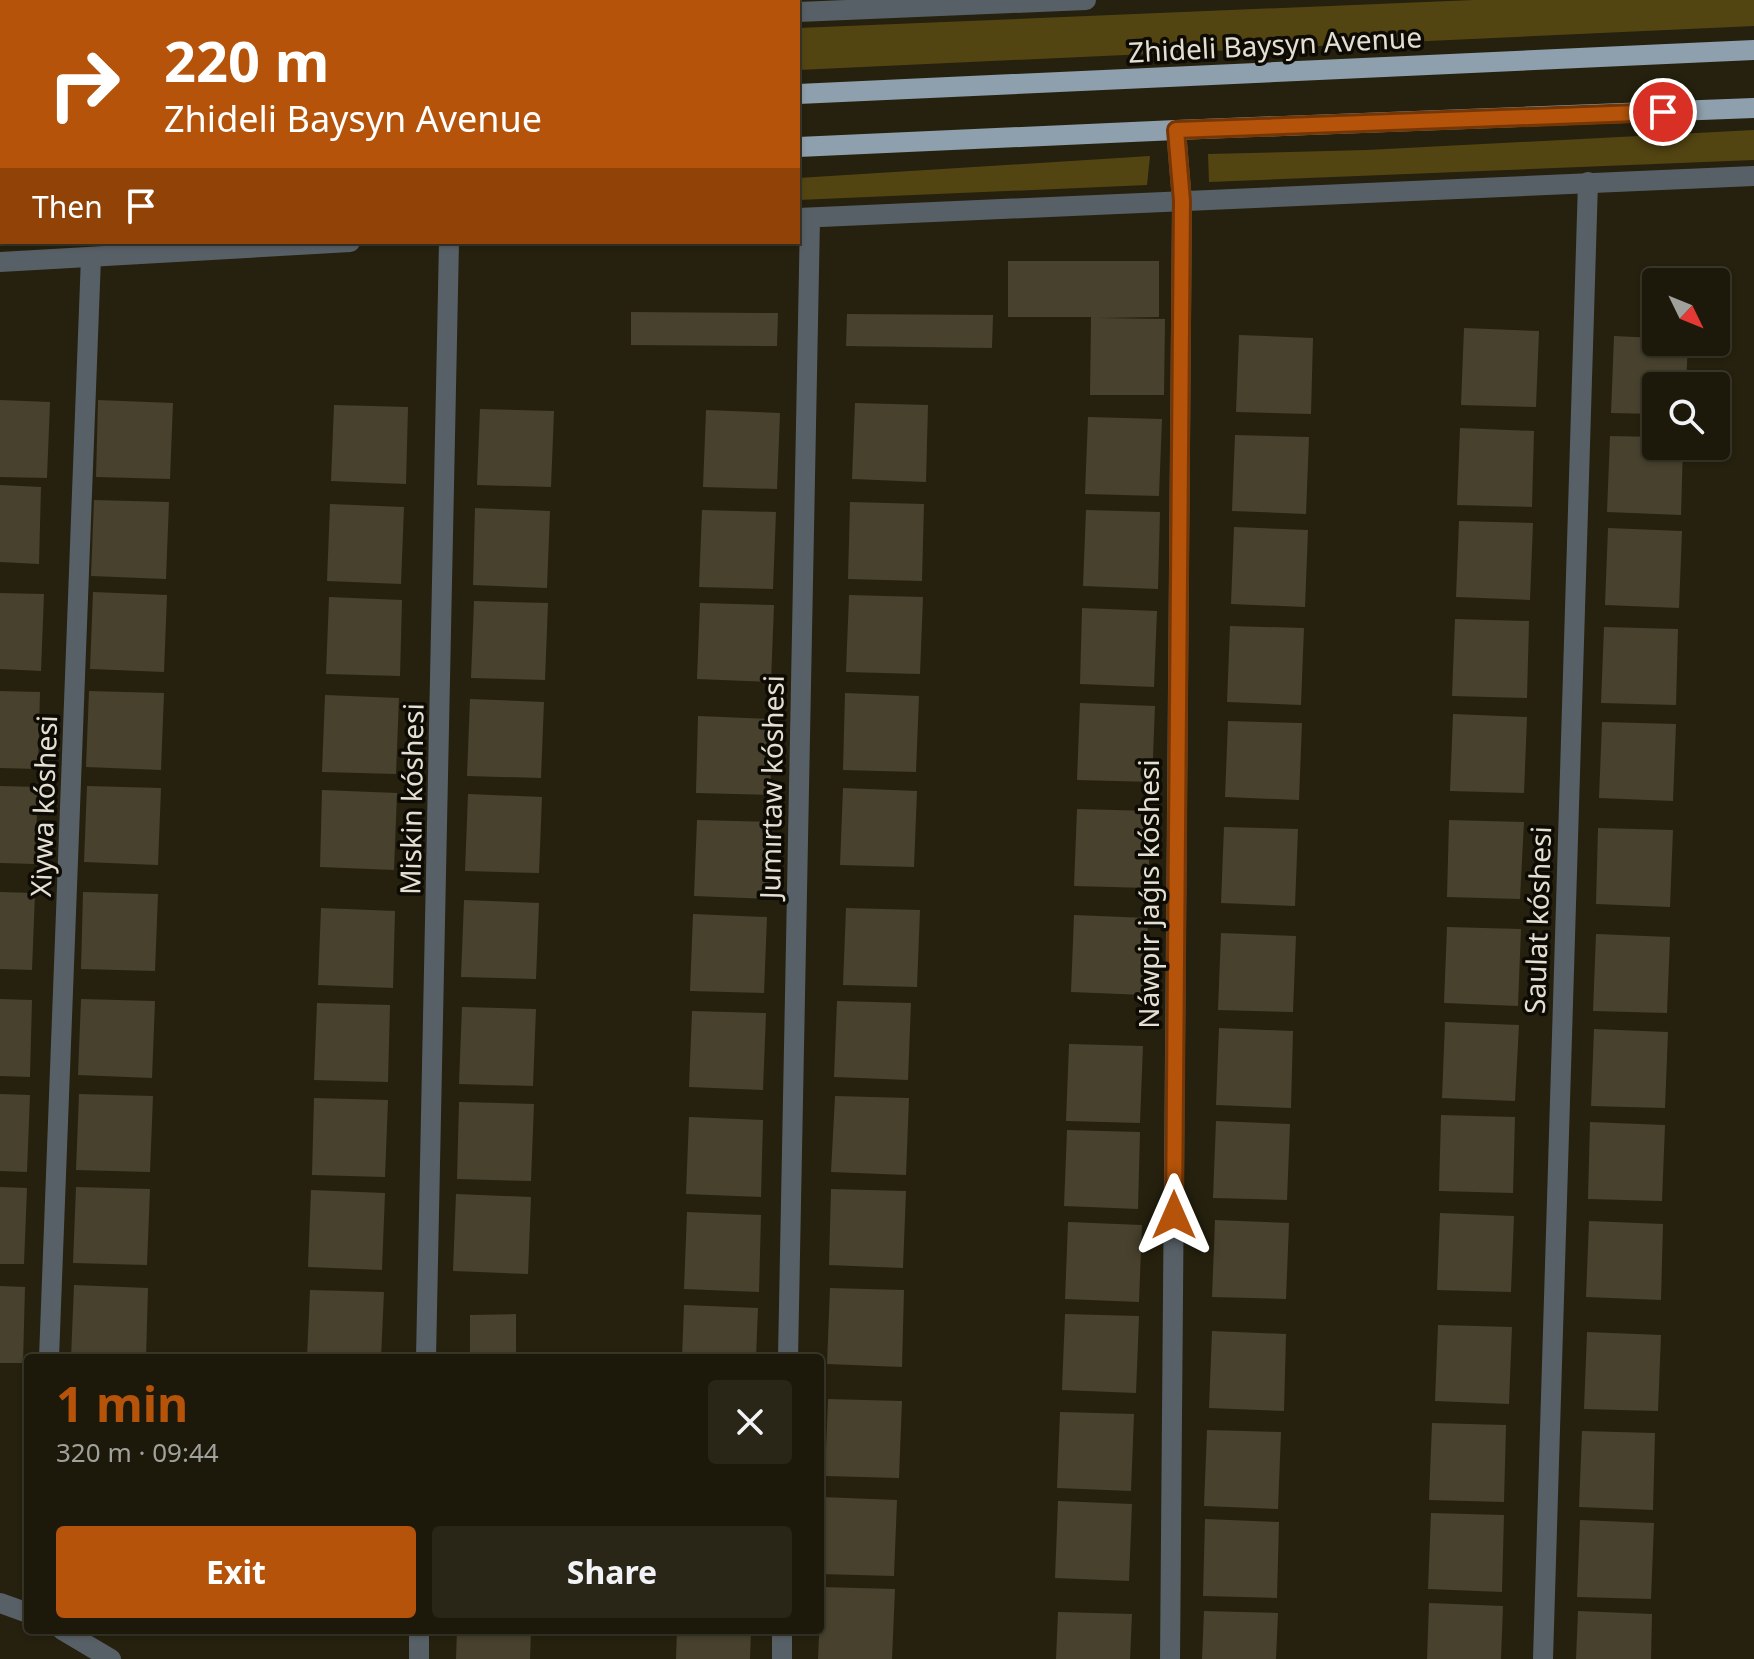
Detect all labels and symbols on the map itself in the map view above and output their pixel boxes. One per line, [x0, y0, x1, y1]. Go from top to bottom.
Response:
street label: Zhideli Baysyn Avenue [1127, 17, 1423, 71]
pin [1629, 78, 1697, 146]
north arrow [1642, 268, 1730, 356]
street label: Jumırtaw kóshesi [750, 675, 792, 902]
street label: Miskin kóshesi [390, 703, 432, 895]
street label: Xiywa kóshesi [21, 714, 65, 898]
street label: Náwpir jaǵıs kóshesi [1129, 759, 1167, 1029]
street label: Saulat kóshesi [1515, 826, 1559, 1014]
position arrow [1132, 1173, 1216, 1257]

